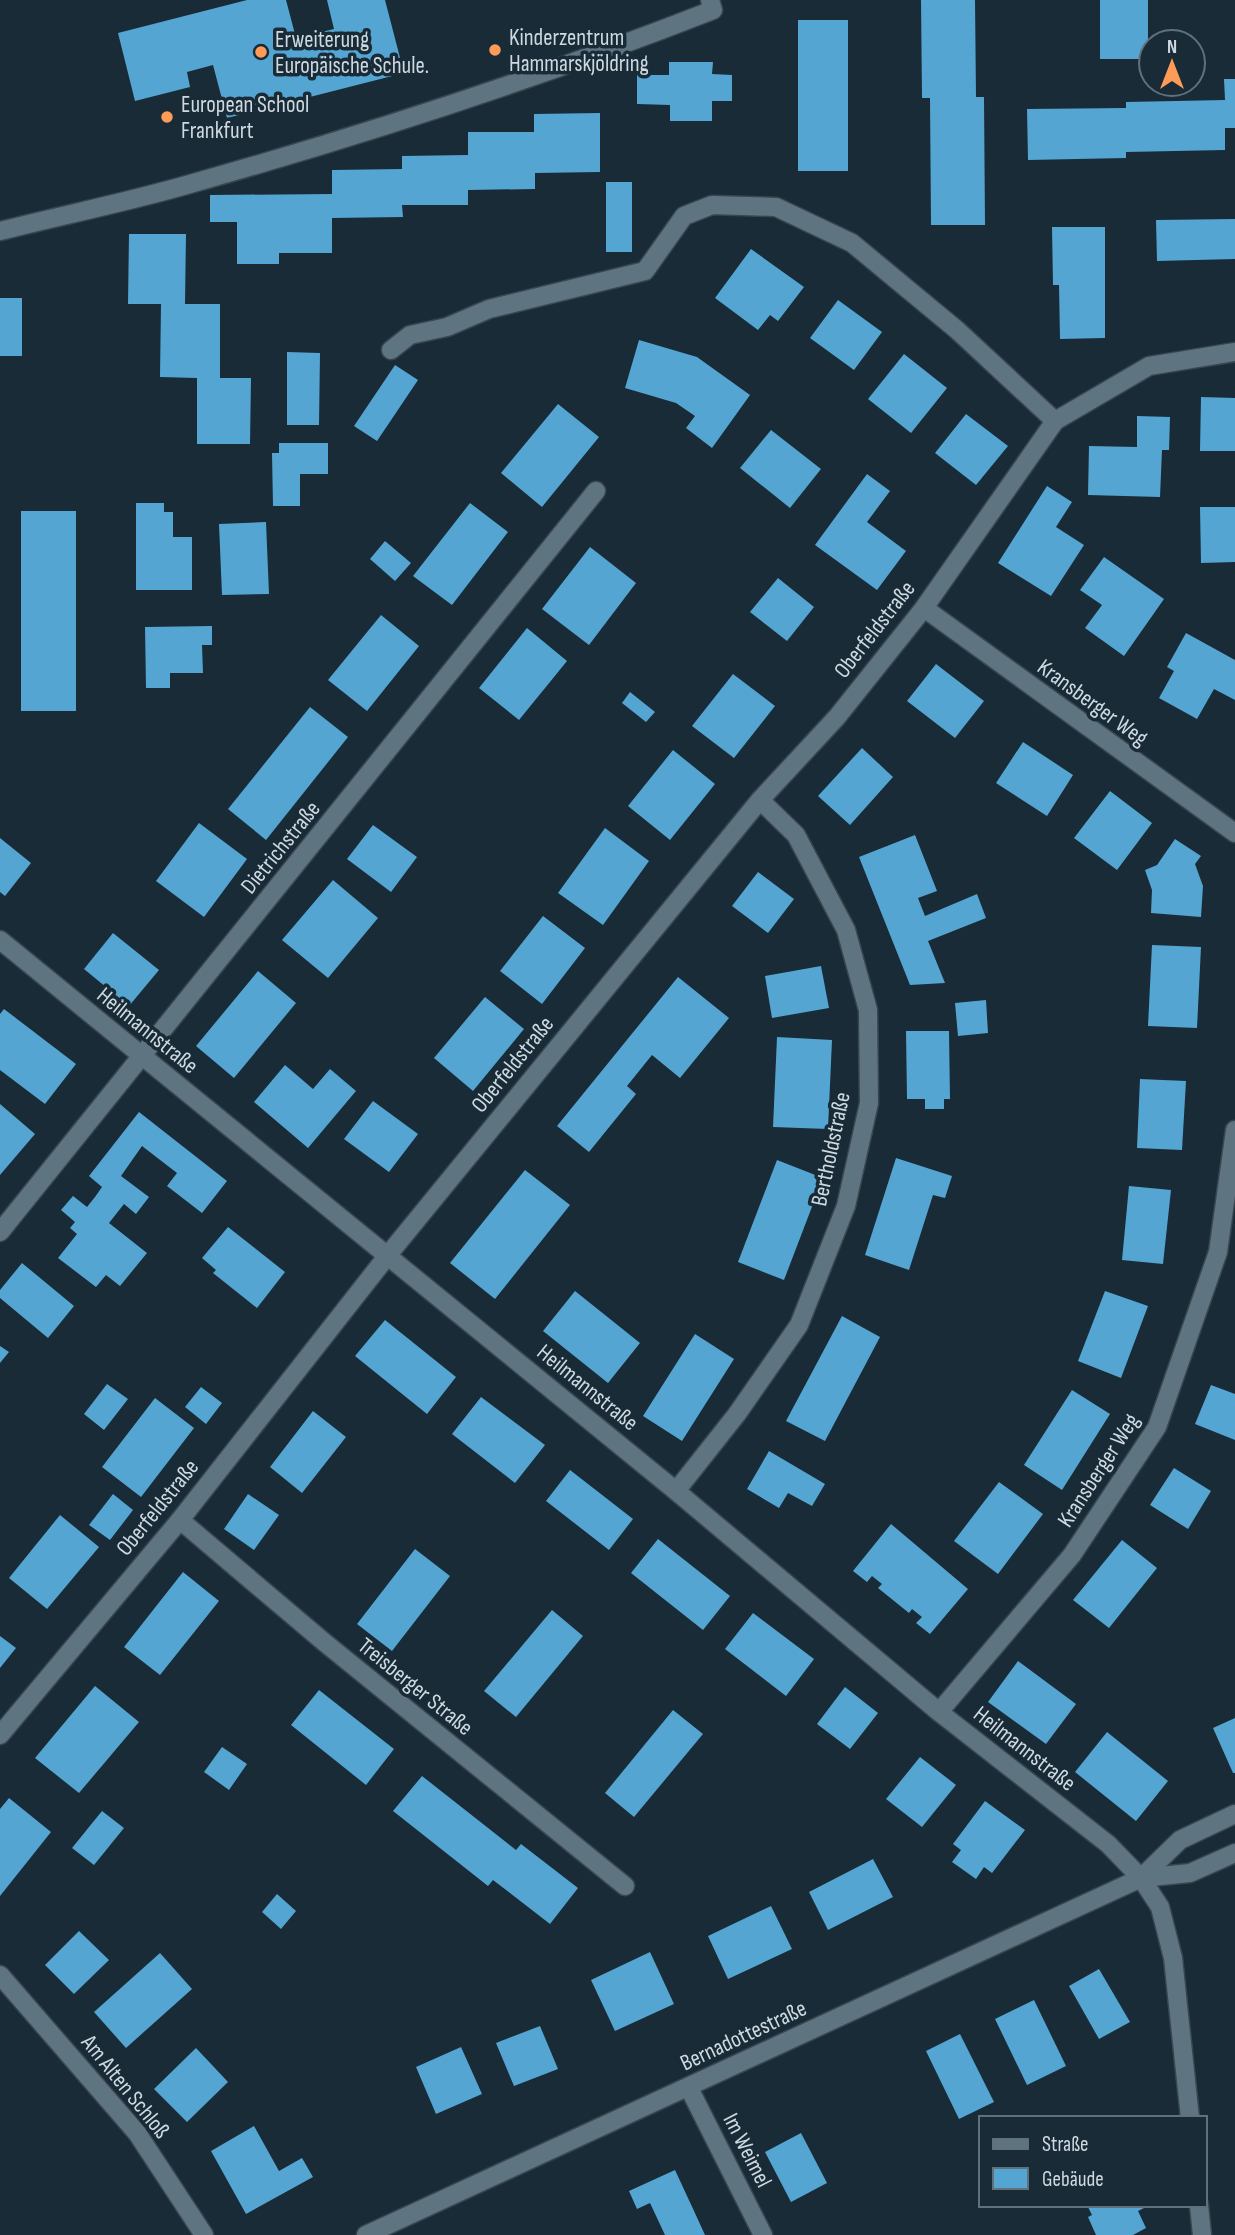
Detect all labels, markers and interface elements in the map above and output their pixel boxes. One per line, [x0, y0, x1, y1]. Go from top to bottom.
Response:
place label: Kinderzentrum Hammarskjöldring [509, 24, 649, 78]
place label: Erweiterung Europäische Schule. [275, 26, 429, 80]
north arrow [1137, 28, 1207, 98]
text: N [1167, 36, 1177, 59]
marker: Kinderzentrum Hammarskjöldring [487, 42, 503, 58]
marker: Erweiterung Europäische Schule. [253, 44, 269, 60]
place label: European School Frankfurt [181, 91, 309, 145]
marker: European School Frankfurt [159, 109, 175, 125]
street label: Oberfeldstraße [828, 575, 921, 684]
street label: Kransberger Weg [1032, 653, 1153, 752]
street label: Dietrichstraße [235, 796, 327, 900]
street label: Heilmannstraße [91, 981, 204, 1080]
street label: Oberfeldstraße [466, 1011, 560, 1118]
street label: Bertholdstraße [805, 1090, 857, 1209]
street label: Heilmannstraße [531, 1338, 644, 1437]
street label: Kransberger Weg [1052, 1408, 1146, 1533]
street label: Oberfeldstraße [111, 1454, 205, 1561]
street label: Treisberger Straße [352, 1632, 479, 1742]
street label: Heilmannstraße [968, 1700, 1081, 1797]
street label: Bernadottestraße [676, 1994, 811, 2077]
street label: Am Alten Schloß [74, 2028, 176, 2144]
street label: Im Weimel [717, 2109, 778, 2192]
legend [979, 2116, 1207, 2207]
text: Straße [1042, 2132, 1088, 2157]
text: Gebäude [1042, 2167, 1104, 2192]

